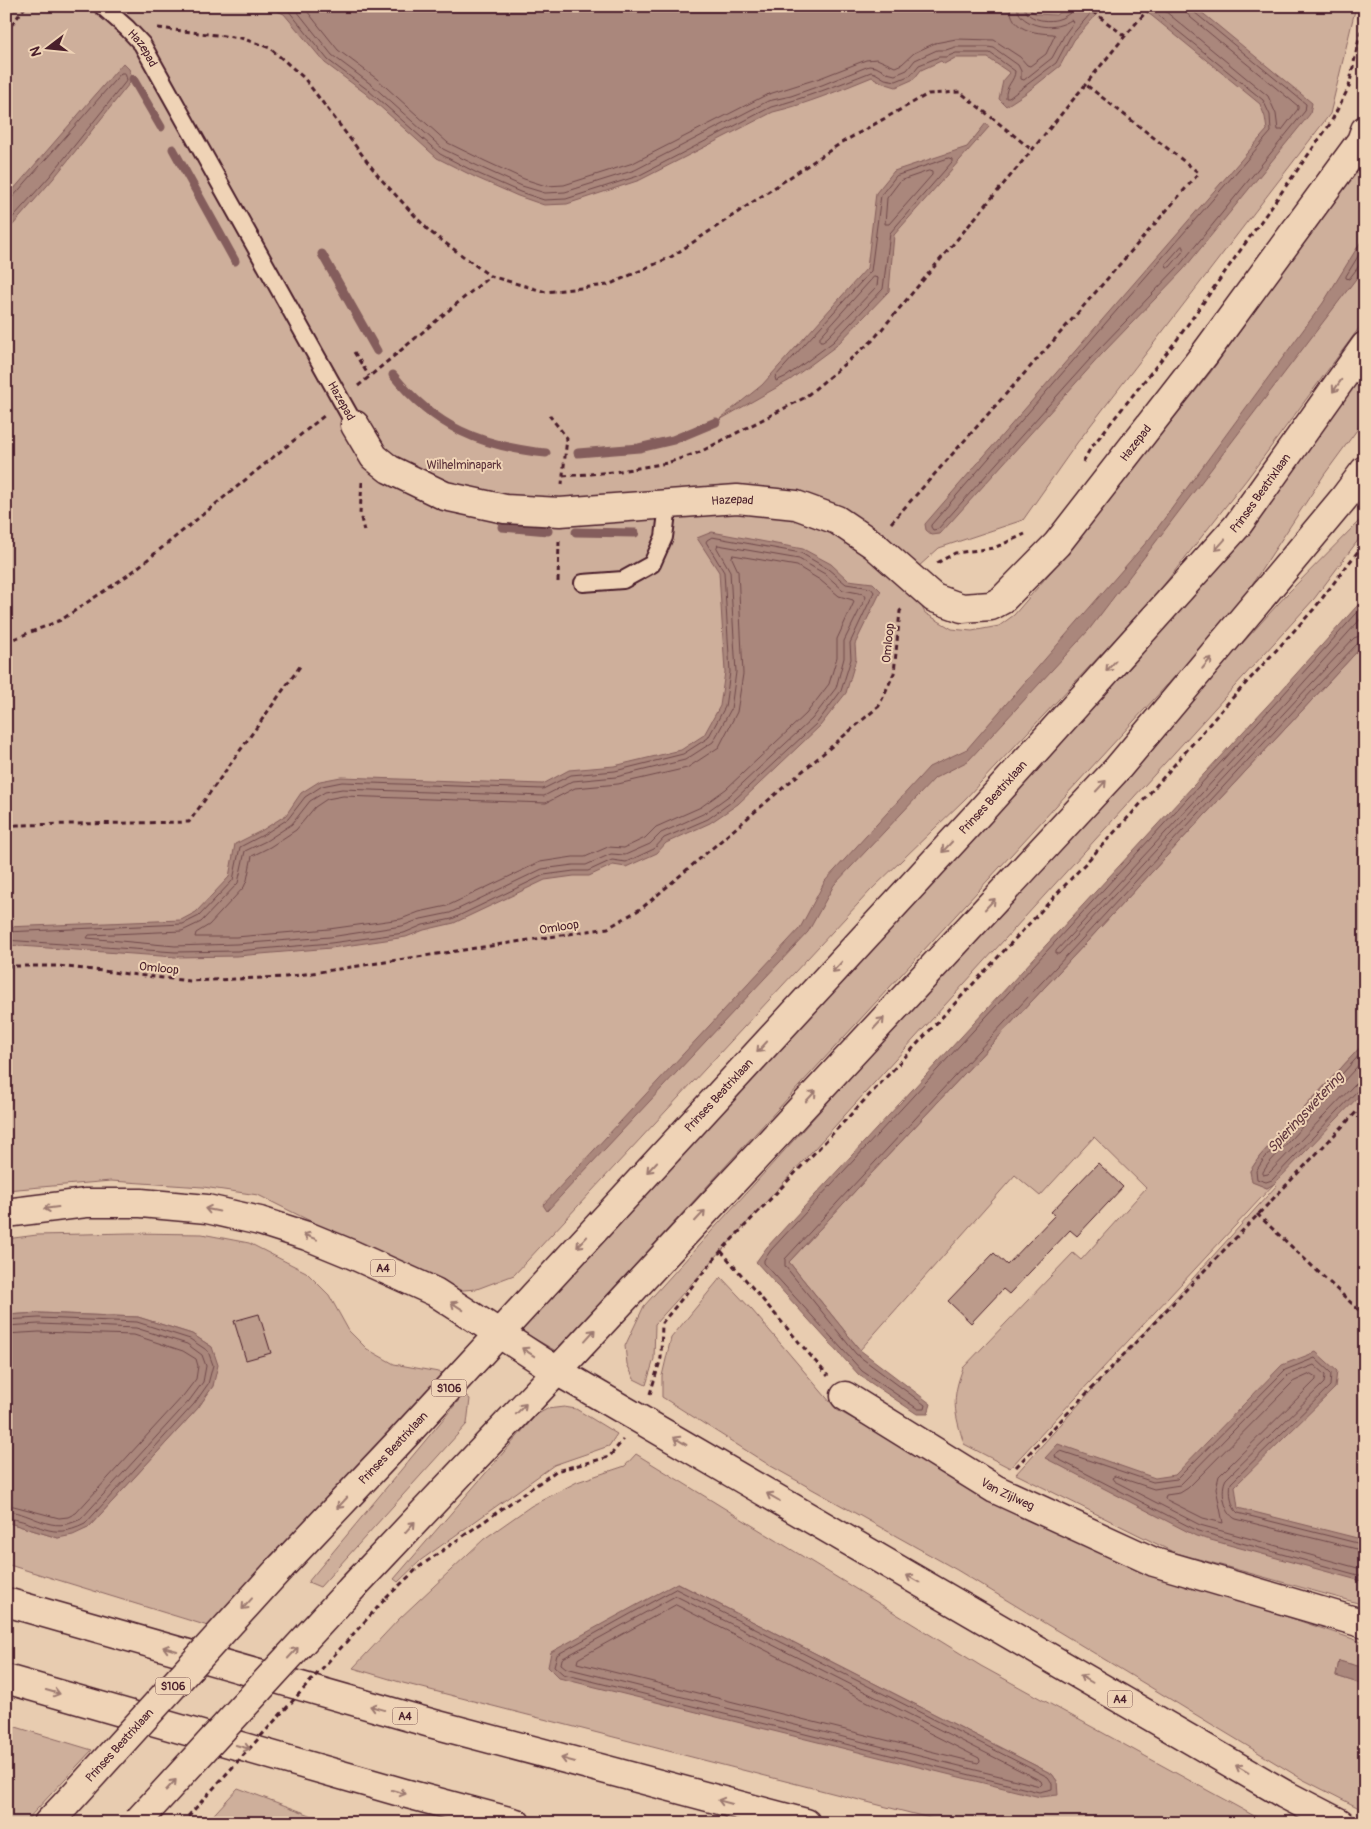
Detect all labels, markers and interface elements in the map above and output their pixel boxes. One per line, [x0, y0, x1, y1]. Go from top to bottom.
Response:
north arrow [22, 22, 72, 72]
street label: Hazepad [124, 26, 160, 70]
text: N [27, 45, 45, 58]
street label: Hazepad [324, 379, 358, 423]
one-way arrow [1331, 379, 1342, 392]
street label: Hazepad [1117, 422, 1155, 465]
street label: Prinses Beatrixlaan [1227, 451, 1294, 537]
park label: Wilhelminapark [426, 458, 502, 473]
street label: Hazepad [711, 492, 754, 509]
one-way arrow [1214, 539, 1226, 552]
street label: Omloop [879, 622, 898, 664]
one-way arrow [1201, 656, 1213, 669]
one-way arrow [1105, 659, 1117, 672]
street label: Prinses Beatrixlaan [956, 757, 1031, 838]
one-way arrow [1095, 779, 1107, 792]
one-way arrow [941, 841, 953, 854]
one-way arrow [984, 898, 996, 911]
street label: Omloop [538, 917, 580, 938]
street label: Omloop [138, 959, 180, 978]
one-way arrow [831, 960, 843, 973]
one-way arrow [873, 1017, 885, 1030]
one-way arrow [756, 1041, 768, 1054]
street label: Prinses Beatrixlaan [682, 1056, 757, 1135]
water label: Spieringswetering [1264, 1068, 1348, 1156]
one-way arrow [805, 1090, 817, 1103]
one-way arrow [646, 1160, 658, 1173]
one-way arrow [43, 1203, 59, 1213]
one-way arrow [205, 1205, 221, 1215]
one-way arrow [694, 1209, 706, 1222]
one-way arrow [303, 1232, 318, 1242]
one-way arrow [576, 1236, 588, 1249]
road number: A4 [370, 1260, 396, 1276]
one-way arrow [450, 1301, 464, 1311]
one-way arrow [584, 1328, 596, 1341]
one-way arrow [521, 1347, 535, 1357]
road number: S106 [432, 1380, 466, 1396]
one-way arrow [515, 1402, 527, 1415]
street label: Prinses Beatrixlaan [356, 1409, 431, 1488]
one-way arrow [673, 1436, 687, 1446]
street label: Van Zijlweg [978, 1475, 1037, 1514]
one-way arrow [767, 1491, 781, 1501]
one-way arrow [336, 1496, 348, 1509]
one-way arrow [404, 1521, 416, 1534]
one-way arrow [906, 1574, 921, 1584]
one-way arrow [241, 1598, 253, 1611]
one-way arrow [163, 1644, 179, 1654]
one-way arrow [287, 1646, 299, 1659]
one-way arrow [1080, 1674, 1094, 1684]
road number: S106 [156, 1678, 190, 1694]
one-way arrow [45, 1688, 61, 1698]
road number: A4 [1108, 1690, 1132, 1708]
one-way arrow [370, 1703, 386, 1712]
street label: Prinses Beatrixlaan [83, 1705, 157, 1786]
road number: A4 [392, 1708, 418, 1724]
one-way arrow [234, 1743, 250, 1752]
one-way arrow [560, 1755, 576, 1764]
one-way arrow [1235, 1764, 1250, 1774]
one-way arrow [165, 1779, 177, 1792]
one-way arrow [391, 1788, 407, 1797]
one-way arrow [717, 1797, 733, 1806]

